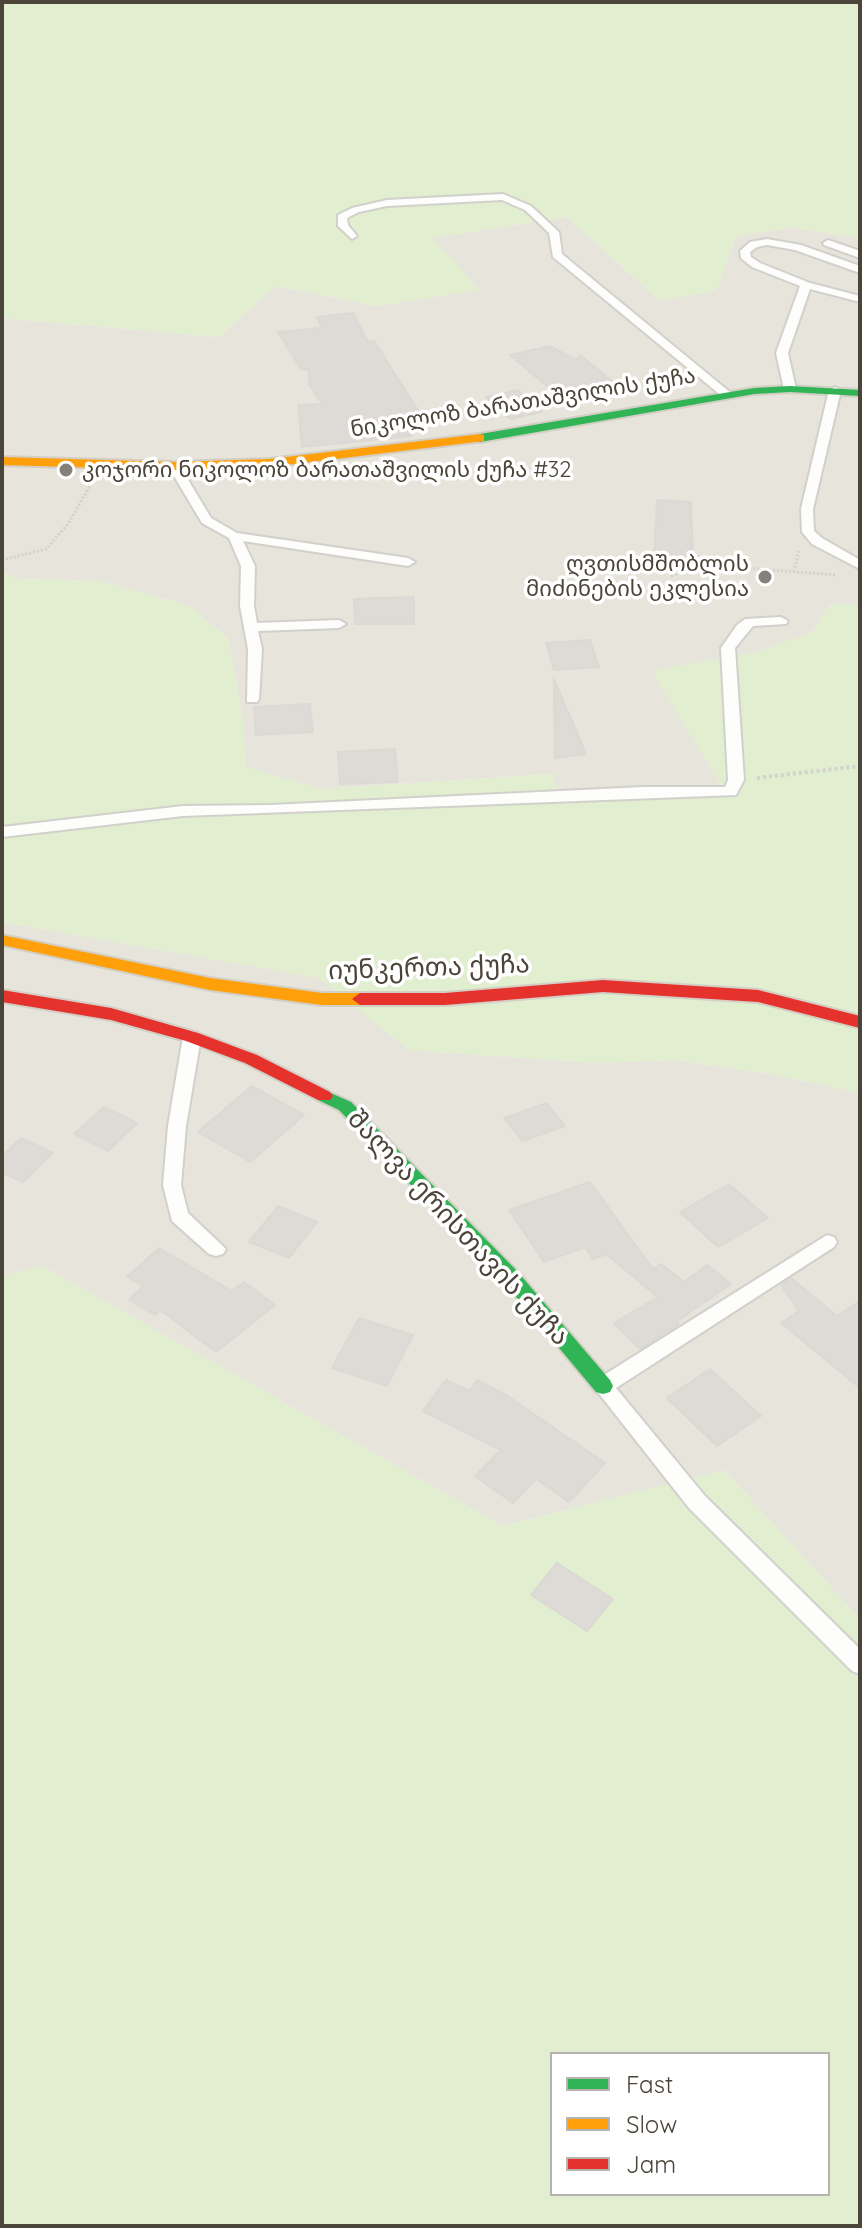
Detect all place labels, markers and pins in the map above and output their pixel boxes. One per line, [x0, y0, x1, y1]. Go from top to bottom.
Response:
place label: კოჯორი ნიკოლოზ ბარათაშვილის ქუჩა #32 [82, 457, 572, 483]
marker: კოჯორი ნიკოლოზ ბარათაშვილის ქუჩა #32 [57, 461, 75, 479]
place label: ღვთისმშობლის მიძინების ეკლესია [526, 551, 749, 602]
marker: ღვთისმშობლის მიძინების ეკლესია [756, 568, 774, 586]

